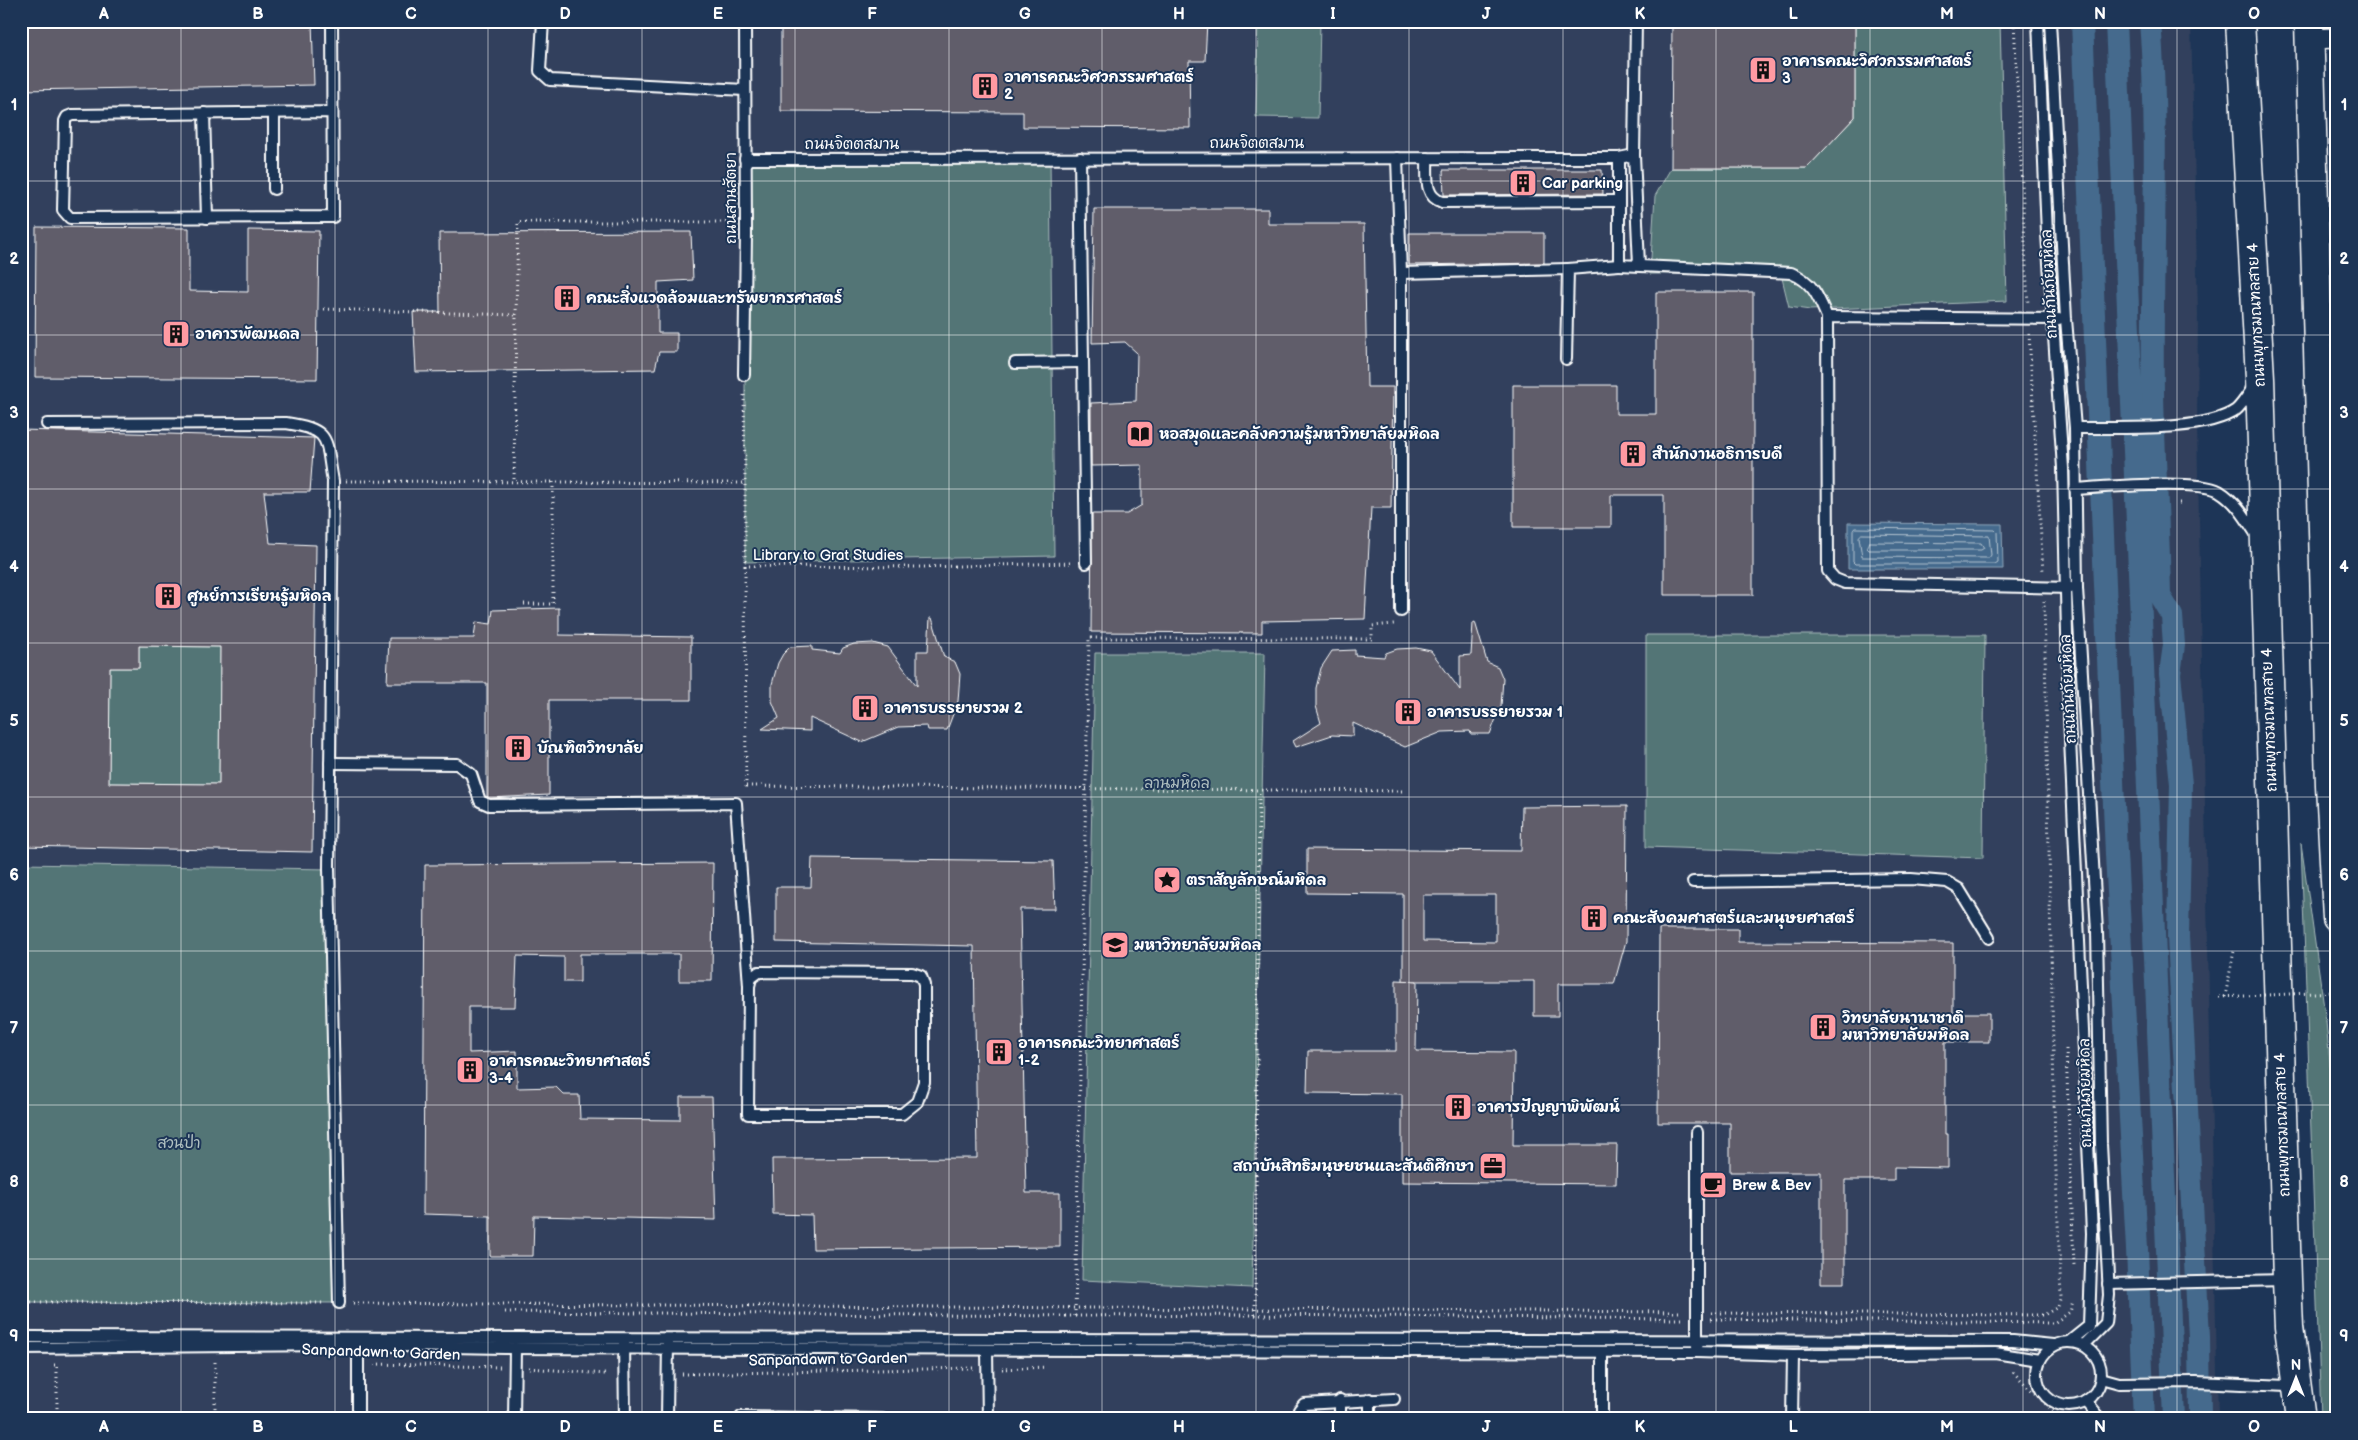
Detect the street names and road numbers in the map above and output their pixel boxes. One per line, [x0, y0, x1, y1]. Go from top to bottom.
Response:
street label: ถนนจิตตสมาน [1210, 134, 1304, 153]
street label: ถนนจิตตสมาน [805, 135, 899, 154]
street label: ถนนสานสัตยา [722, 152, 741, 244]
street label: ถนนกันภัยมหิดล [2037, 229, 2062, 339]
street label: ถนนพุทธมณฑลสาย 4 [2243, 243, 2271, 387]
street label: Library to Grat Studies [753, 546, 904, 565]
street label: ถนนกันภัยมหิดล [2056, 634, 2081, 744]
street label: ถนนพุทธมณฑลสาย 4 [2257, 648, 2283, 792]
street label: ถนนกันภัยมหิดล [2075, 1038, 2096, 1148]
street label: ถนนพุทธมณฑลสาย 4 [2270, 1053, 2296, 1197]
street label: Sanpandawn to Garden [301, 1340, 461, 1365]
street label: Sanpandawn to Garden [748, 1349, 908, 1370]

